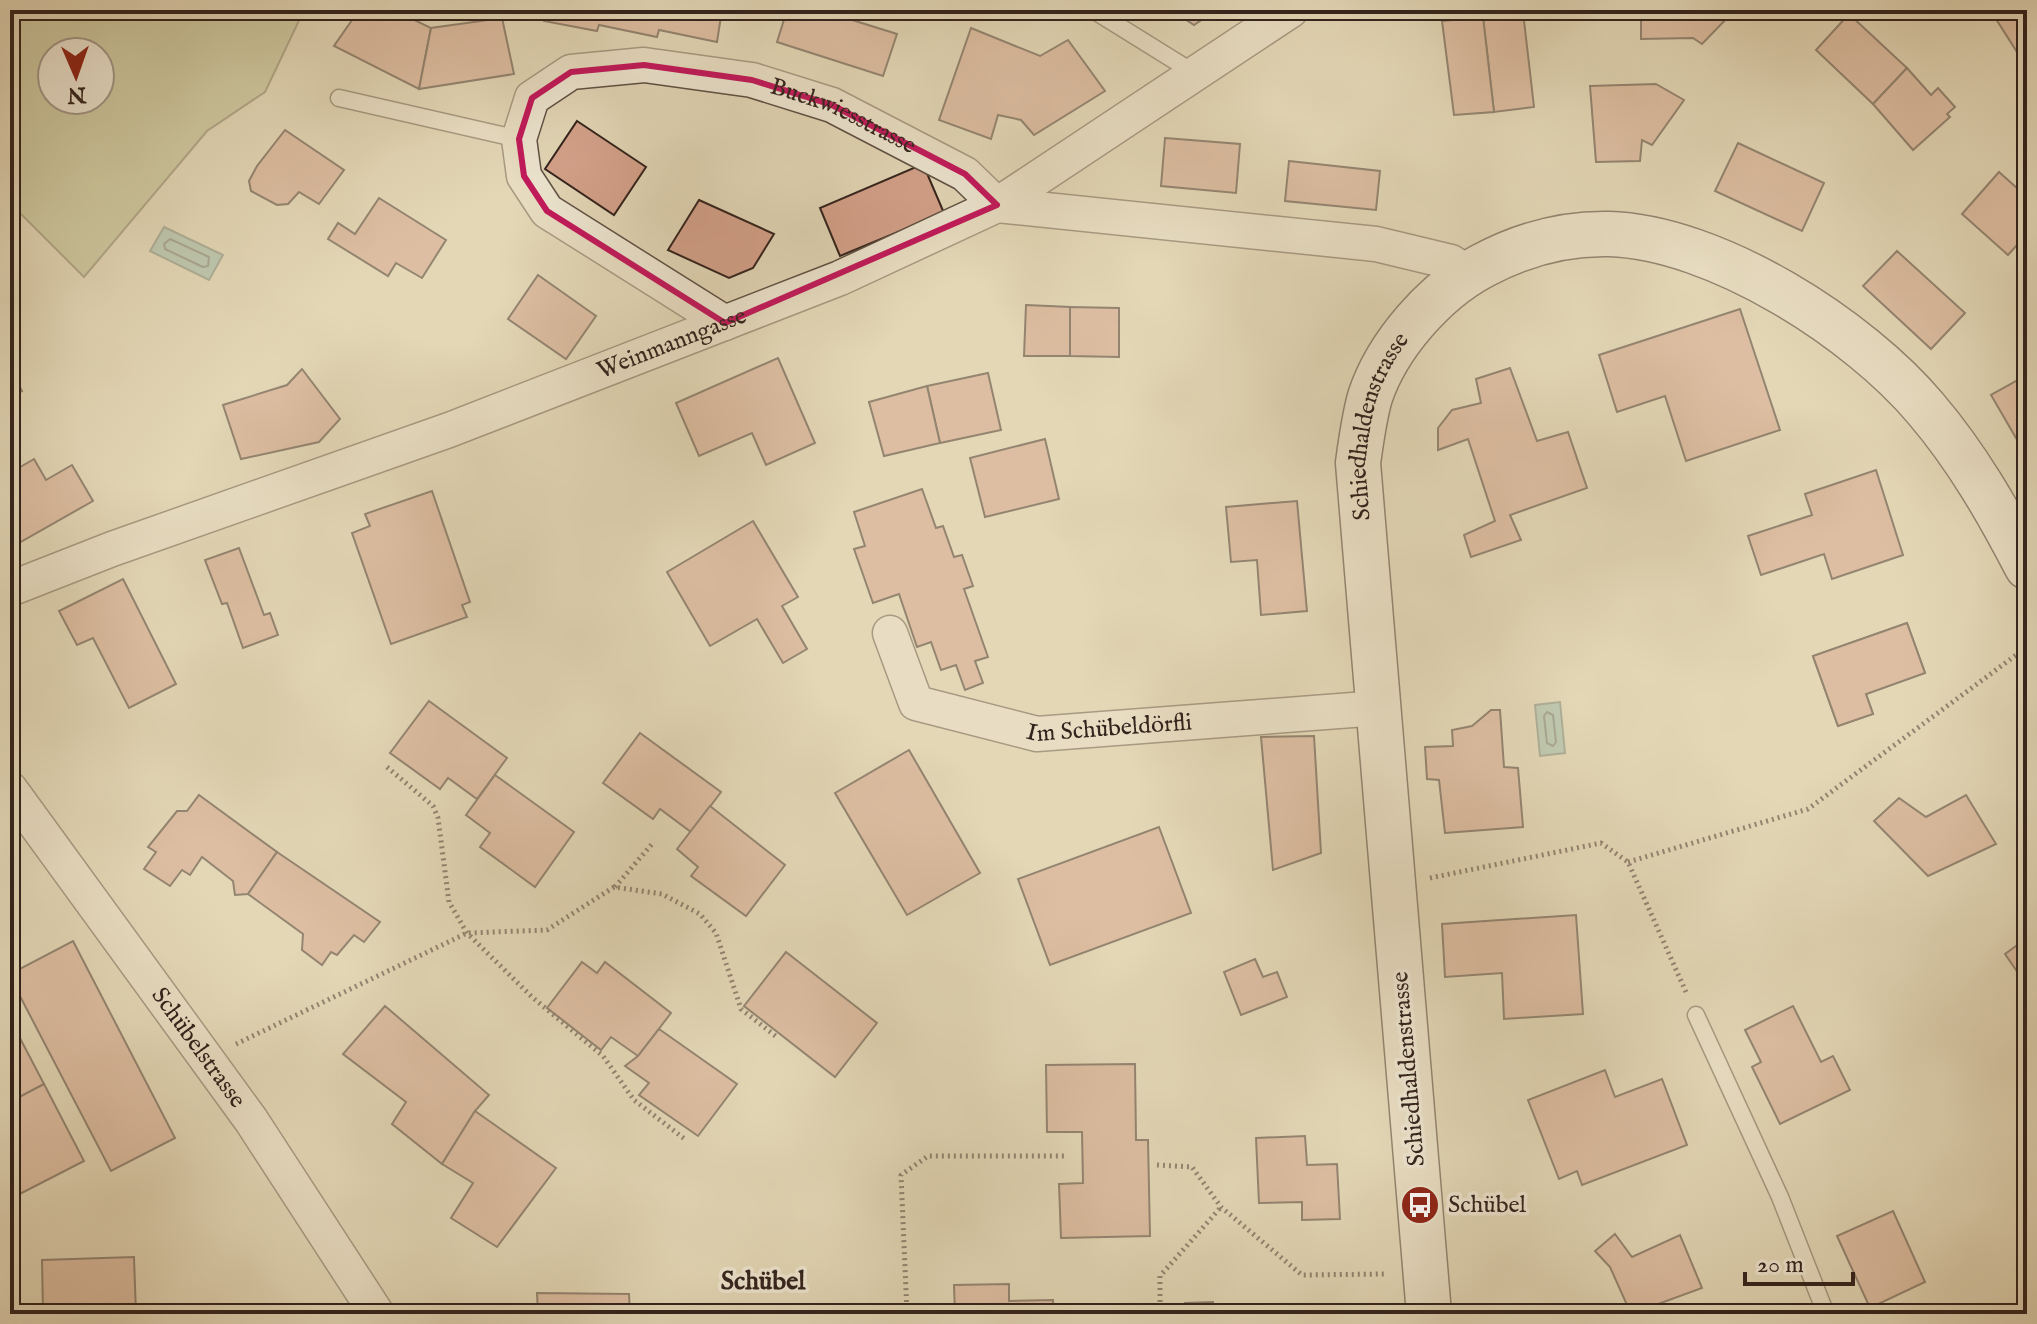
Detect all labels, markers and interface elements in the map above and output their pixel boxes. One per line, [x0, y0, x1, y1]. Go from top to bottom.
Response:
north arrow [36, 36, 116, 116]
street label: Buckwiesstrasse [766, 71, 921, 161]
text: N [67, 80, 88, 108]
street label: Weinmanngasse [593, 300, 751, 386]
street label: Schiedhaldenstrasse [1342, 326, 1416, 522]
street label: Im Schübeldörfli [1023, 707, 1193, 749]
street label: Schiedhaldenstrasse [1385, 970, 1433, 1168]
street label: Schübelstrasse [144, 981, 253, 1114]
bus stop icon: Schübel [1399, 1184, 1441, 1226]
place label: Schübel [1448, 1190, 1527, 1221]
scale bar [1745, 1236, 1853, 1286]
text: 20 m [1757, 1250, 1804, 1281]
district label: Schübel [721, 1265, 806, 1298]

